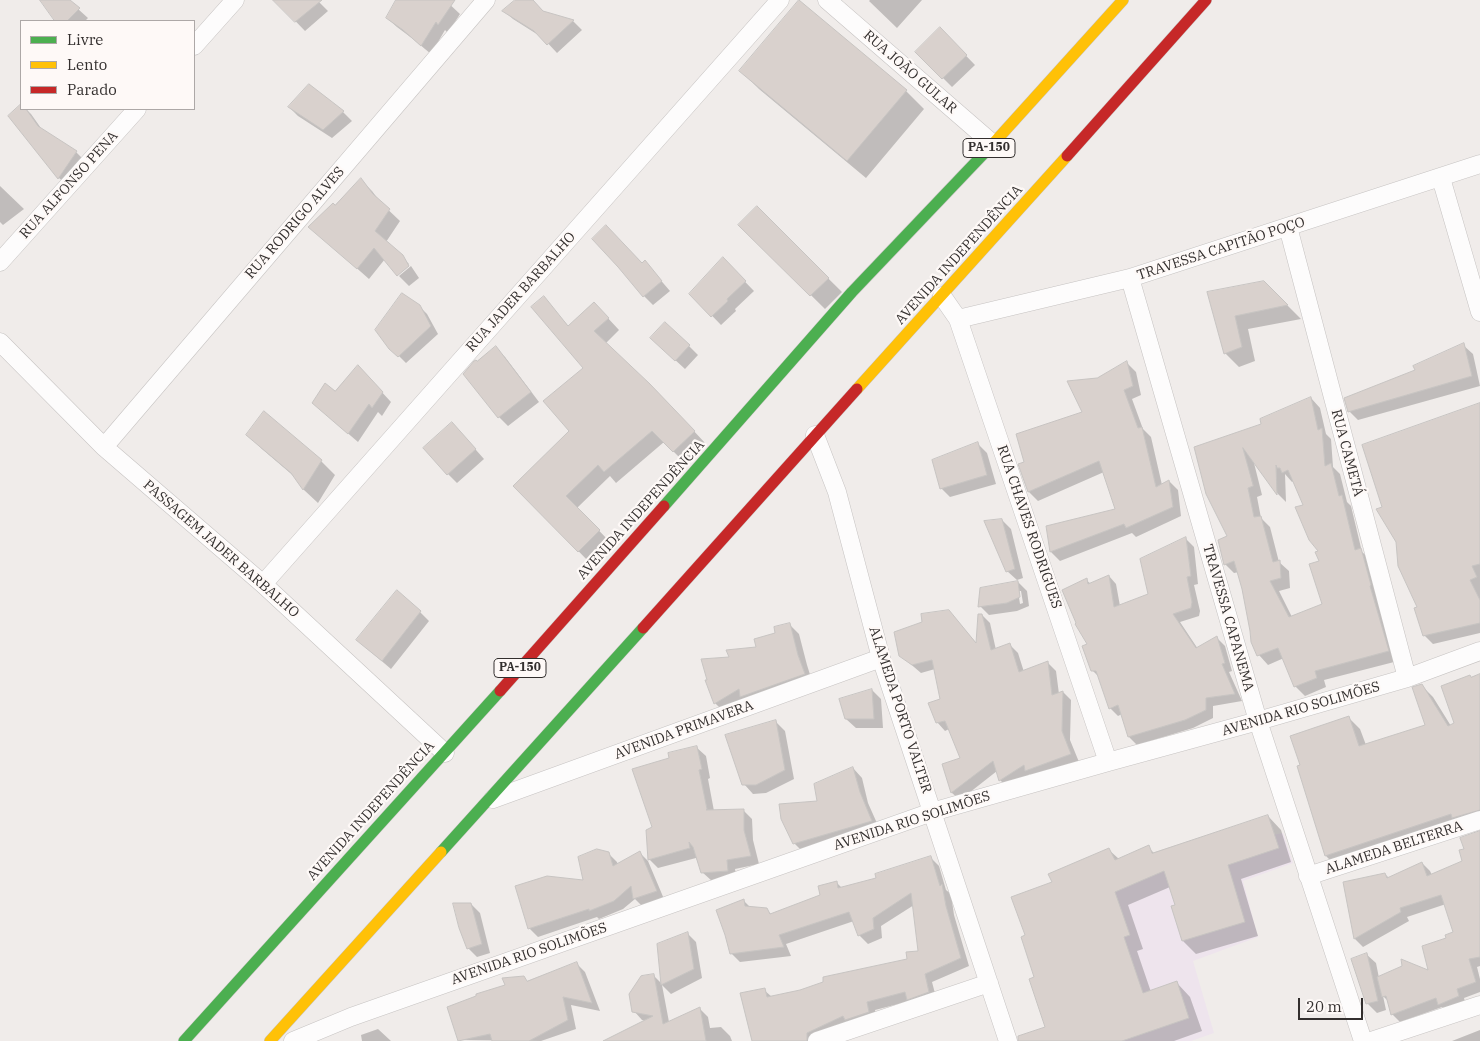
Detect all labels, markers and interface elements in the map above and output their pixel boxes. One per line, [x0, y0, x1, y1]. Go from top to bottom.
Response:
legend [20, 20, 195, 110]
street label: RUA JOÃO GULAR [860, 27, 960, 117]
text: Livre [67, 30, 103, 49]
text: Lento [67, 55, 107, 74]
text: Parado [67, 80, 117, 99]
street label: RUA ALFONSO PENA [16, 128, 122, 242]
road number: PA-150 [963, 138, 1015, 158]
street label: RUA RODRIGO ALVES [242, 164, 348, 282]
street label: AVENIDA INDEPENDÊNCIA [892, 182, 1026, 328]
street label: TRAVESSA CAPITÃO POÇO [1135, 214, 1307, 284]
street label: RUA JADER BARBALHO [463, 229, 579, 355]
street label: RUA CAMETÁ [1327, 408, 1367, 498]
street label: AVENIDA INDEPENDÊNCIA [574, 437, 708, 583]
street label: RUA CHAVES RODRIGUES [993, 443, 1065, 611]
street label: PASSAGEM JADER BARBALHO [140, 477, 302, 621]
street label: TRAVESSA CAPANEMA [1199, 542, 1257, 694]
street label: ALAMEDA PORTO VALTER [865, 624, 935, 796]
road number: PA-150 [494, 658, 546, 678]
street label: AVENIDA RIO SOLIMÕES [1220, 678, 1382, 740]
street label: AVENIDA PRIMAVERA [612, 697, 756, 763]
street label: AVENIDA INDEPENDÊNCIA [304, 738, 438, 884]
street label: AVENIDA RIO SOLIMÕES [832, 788, 992, 854]
street label: ALAMEDA BELTERRA [1323, 818, 1465, 878]
street label: AVENIDA RIO SOLIMÕES [449, 919, 609, 989]
scale bar [1300, 988, 1365, 1020]
text: 20 m [1306, 997, 1342, 1016]

